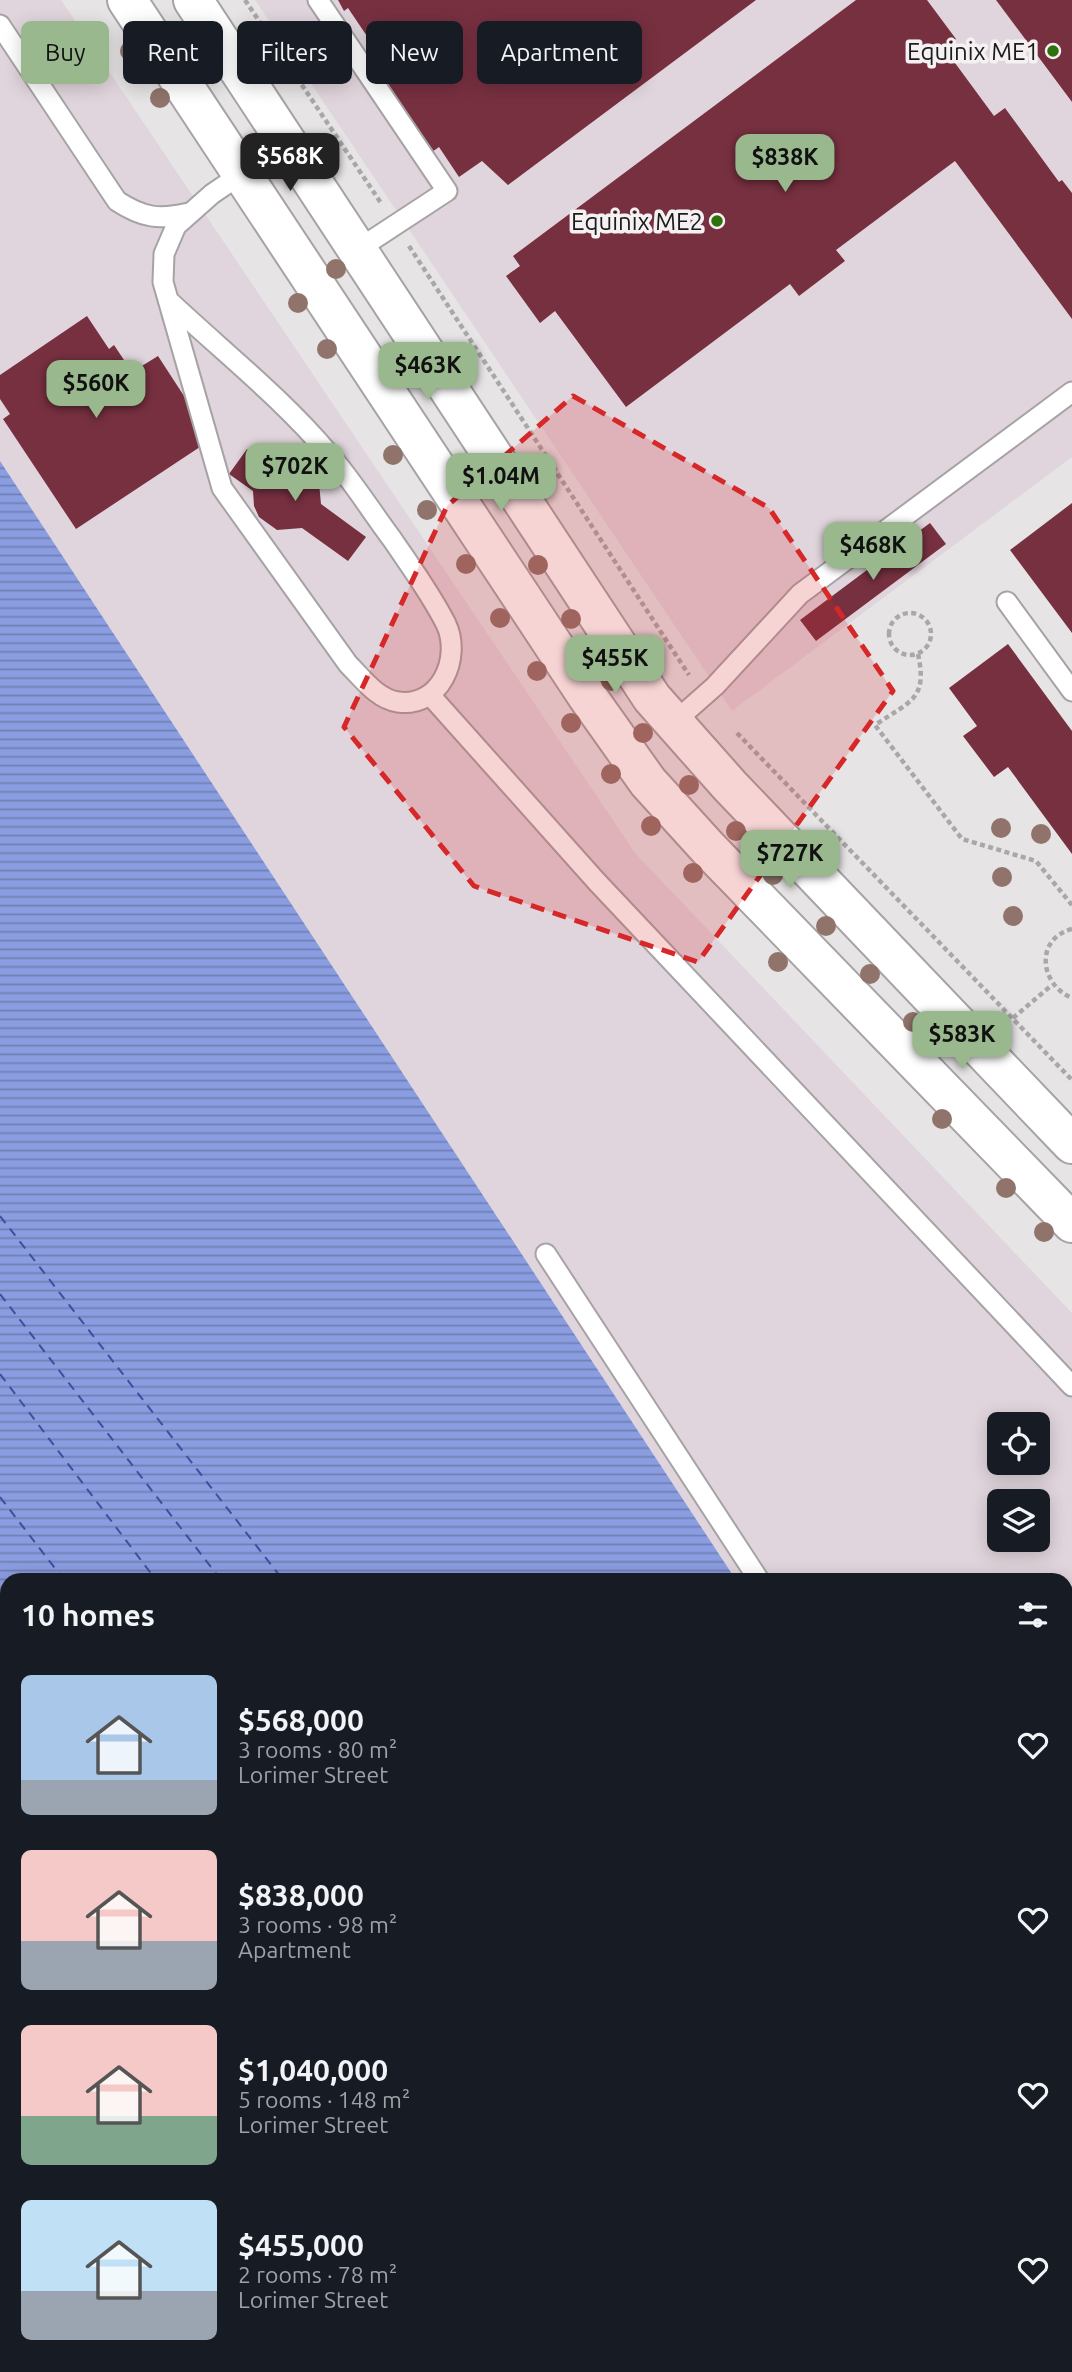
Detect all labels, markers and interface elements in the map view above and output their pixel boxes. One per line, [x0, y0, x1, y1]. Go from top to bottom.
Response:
chip: Buy [21, 21, 109, 84]
chip: Rent [123, 21, 223, 84]
chip: Filters [237, 21, 352, 84]
chip: New [366, 21, 463, 84]
chip: Apartment [477, 21, 642, 84]
place label: Equinix ME1 [907, 38, 1039, 65]
marker: Equinix ME1 [1045, 43, 1061, 59]
pin: $568K [241, 134, 339, 193]
pin: $838K [736, 134, 834, 194]
text: $568K [256, 143, 324, 168]
text: $838K [751, 144, 819, 169]
place label: Equinix ME2 [571, 208, 703, 235]
marker: Equinix ME2 [709, 213, 725, 229]
pin: $463K [379, 342, 477, 402]
text: $463K [394, 352, 462, 377]
pin: $560K [47, 360, 145, 420]
text: $560K [62, 370, 130, 395]
pin: $702K [246, 444, 344, 503]
text: $702K [261, 453, 329, 478]
pin: $1.04M [444, 454, 558, 513]
text: $1.04M [462, 463, 540, 488]
pin: $468K [824, 522, 922, 582]
text: $468K [839, 532, 907, 557]
pin: $455K [566, 636, 664, 695]
text: $455K [581, 645, 649, 670]
pin: $727K [741, 830, 839, 890]
text: $727K [756, 840, 824, 865]
pin: $583K [913, 1012, 1011, 1071]
text: $583K [928, 1021, 996, 1046]
map controls [987, 1412, 1050, 1552]
button: locate [987, 1412, 1050, 1475]
button: layers [987, 1489, 1050, 1552]
icon: filters [1014, 1596, 1052, 1634]
text: 10 homes [21, 1598, 155, 1632]
icon: home [77, 1703, 161, 1787]
text: $568,000 [238, 1703, 364, 1737]
icon: heart [1014, 1726, 1052, 1764]
text: 3 rooms · 80 m² [238, 1737, 397, 1762]
text: Lorimer Street [238, 1762, 388, 1787]
icon: home [77, 1878, 161, 1962]
text: $838,000 [238, 1878, 364, 1912]
icon: heart [1014, 1901, 1052, 1939]
text: 3 rooms · 98 m² [238, 1912, 397, 1937]
text: Apartment [238, 1937, 351, 1962]
icon: home [77, 2053, 161, 2137]
text: $1,040,000 [238, 2053, 388, 2087]
icon: heart [1014, 2076, 1052, 2114]
text: 5 rooms · 148 m² [238, 2087, 410, 2112]
text: Lorimer Street [238, 2112, 388, 2137]
icon: home [77, 2228, 161, 2312]
text: $455,000 [238, 2228, 364, 2262]
icon: heart [1014, 2251, 1052, 2289]
text: 2 rooms · 78 m² [238, 2262, 397, 2287]
text: Lorimer Street [238, 2287, 388, 2312]

